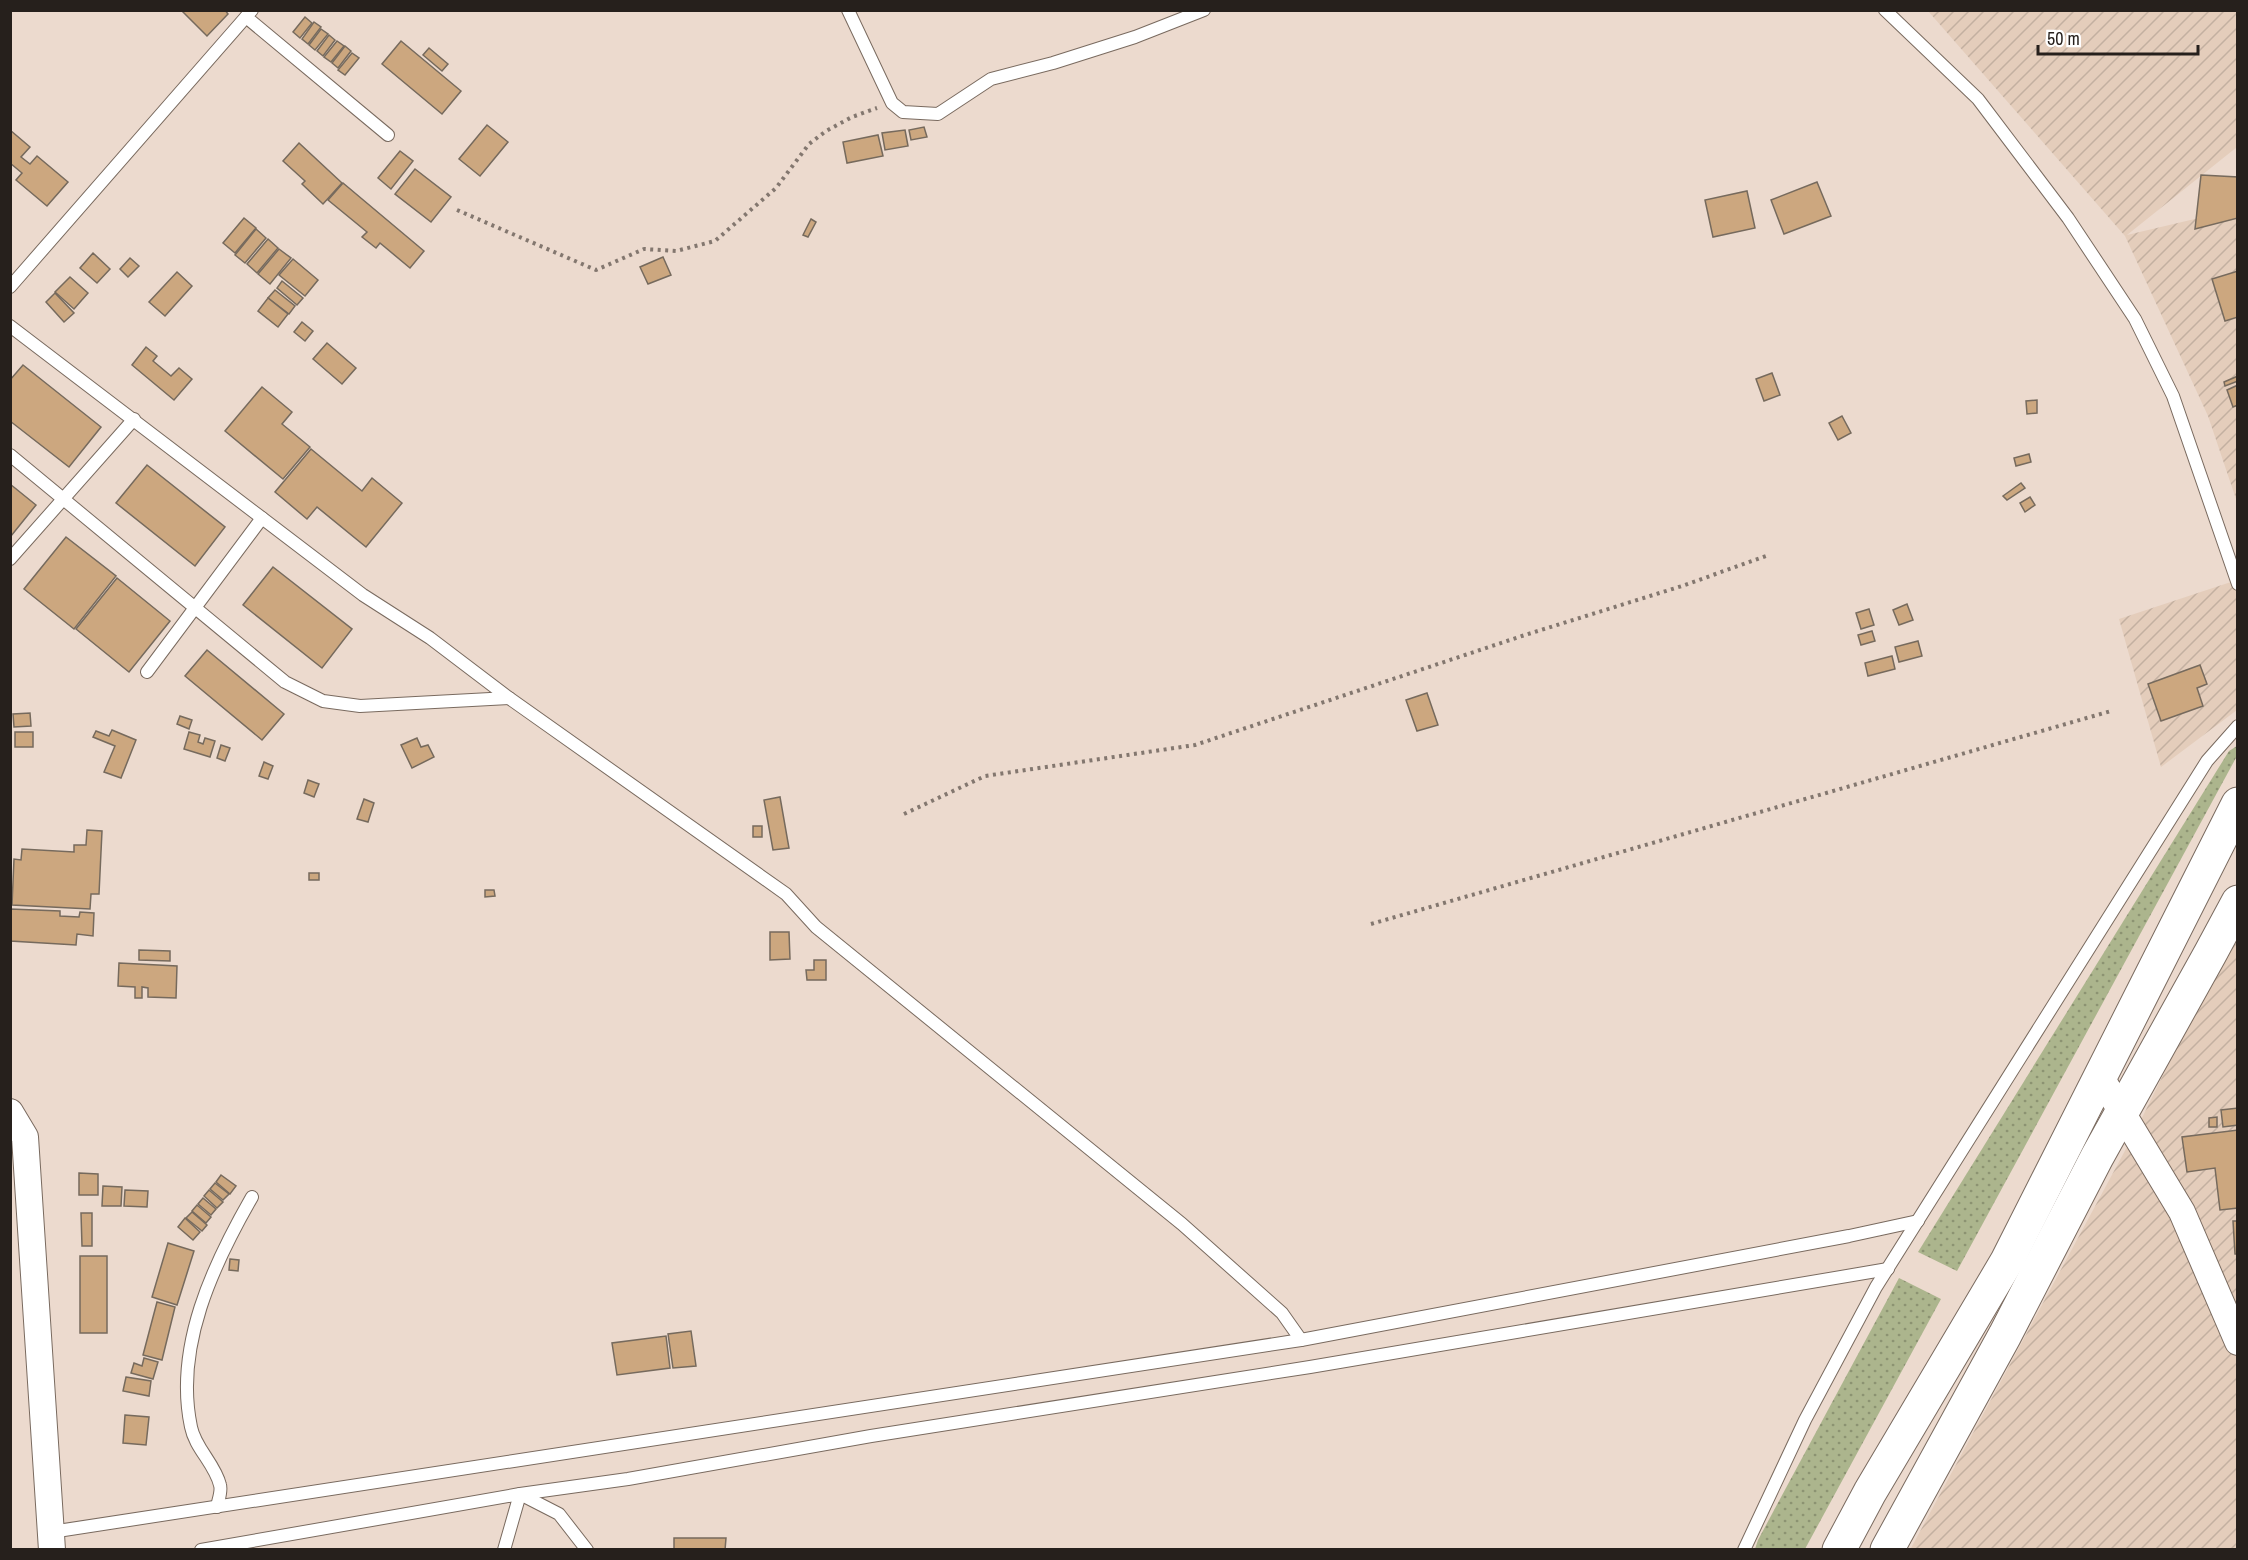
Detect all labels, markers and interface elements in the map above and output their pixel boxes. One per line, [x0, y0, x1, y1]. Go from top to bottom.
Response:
scale bar [2038, 18, 2198, 56]
text: 50 m [2047, 26, 2080, 51]

